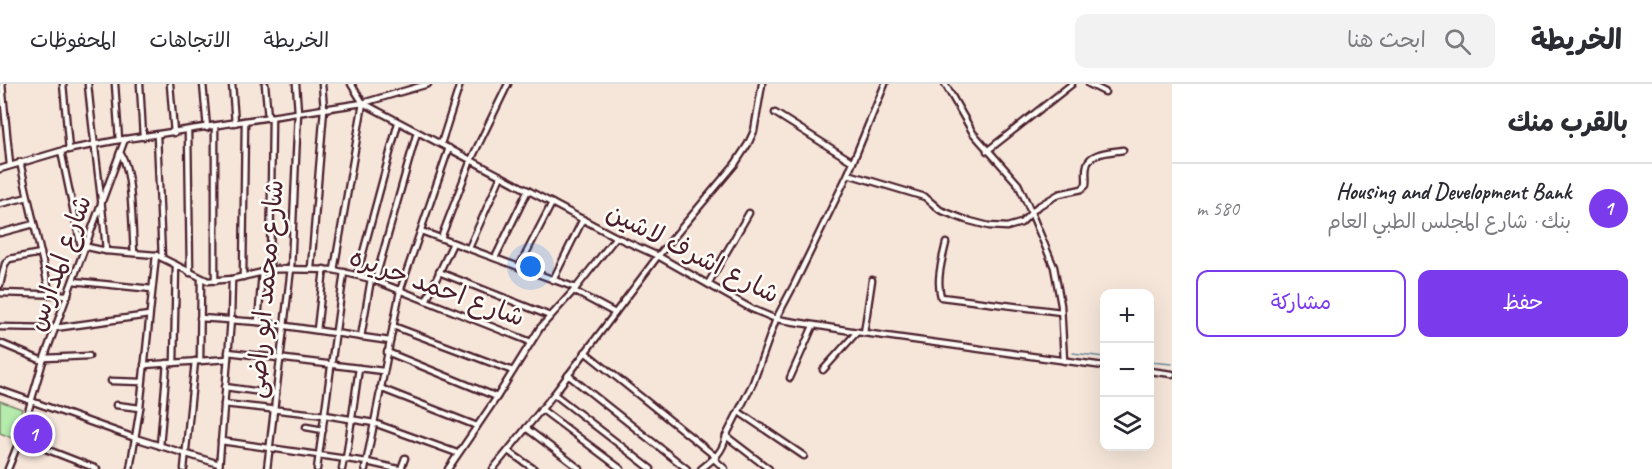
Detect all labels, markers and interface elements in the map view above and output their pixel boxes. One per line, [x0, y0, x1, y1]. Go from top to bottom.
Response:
search box [1075, 14, 1495, 68]
text: الخريطة [1531, 22, 1622, 57]
icon: search [1441, 25, 1474, 58]
text: ابحث هنا [1347, 26, 1426, 54]
text: المحفوظات [30, 27, 116, 53]
text: الاتجاهات [149, 27, 231, 53]
text: الخريطة [264, 27, 329, 53]
text: بالقرب منك [1508, 106, 1628, 139]
street label: شارع محمد ابو راضى [239, 178, 292, 400]
text: Housing and Development Bank [1336, 178, 1571, 206]
street label: شارع المدارس [19, 191, 100, 336]
street label: شارع اشرف لاشين [600, 195, 785, 312]
text: 580 m [1196, 196, 1239, 221]
text: 1 [1604, 196, 1613, 221]
text: بنك · شارع المجلس الطبي العام [1327, 209, 1571, 234]
street label: شارع احمد حريره [345, 240, 529, 335]
your location [516, 252, 545, 281]
button: مشاركة [1196, 270, 1406, 337]
button: حفظ [1418, 270, 1628, 337]
map controls [1100, 289, 1154, 451]
button: + [1100, 289, 1154, 343]
button: − [1100, 343, 1154, 397]
button: layers [1100, 397, 1154, 451]
pin: 1 [14, 412, 52, 456]

